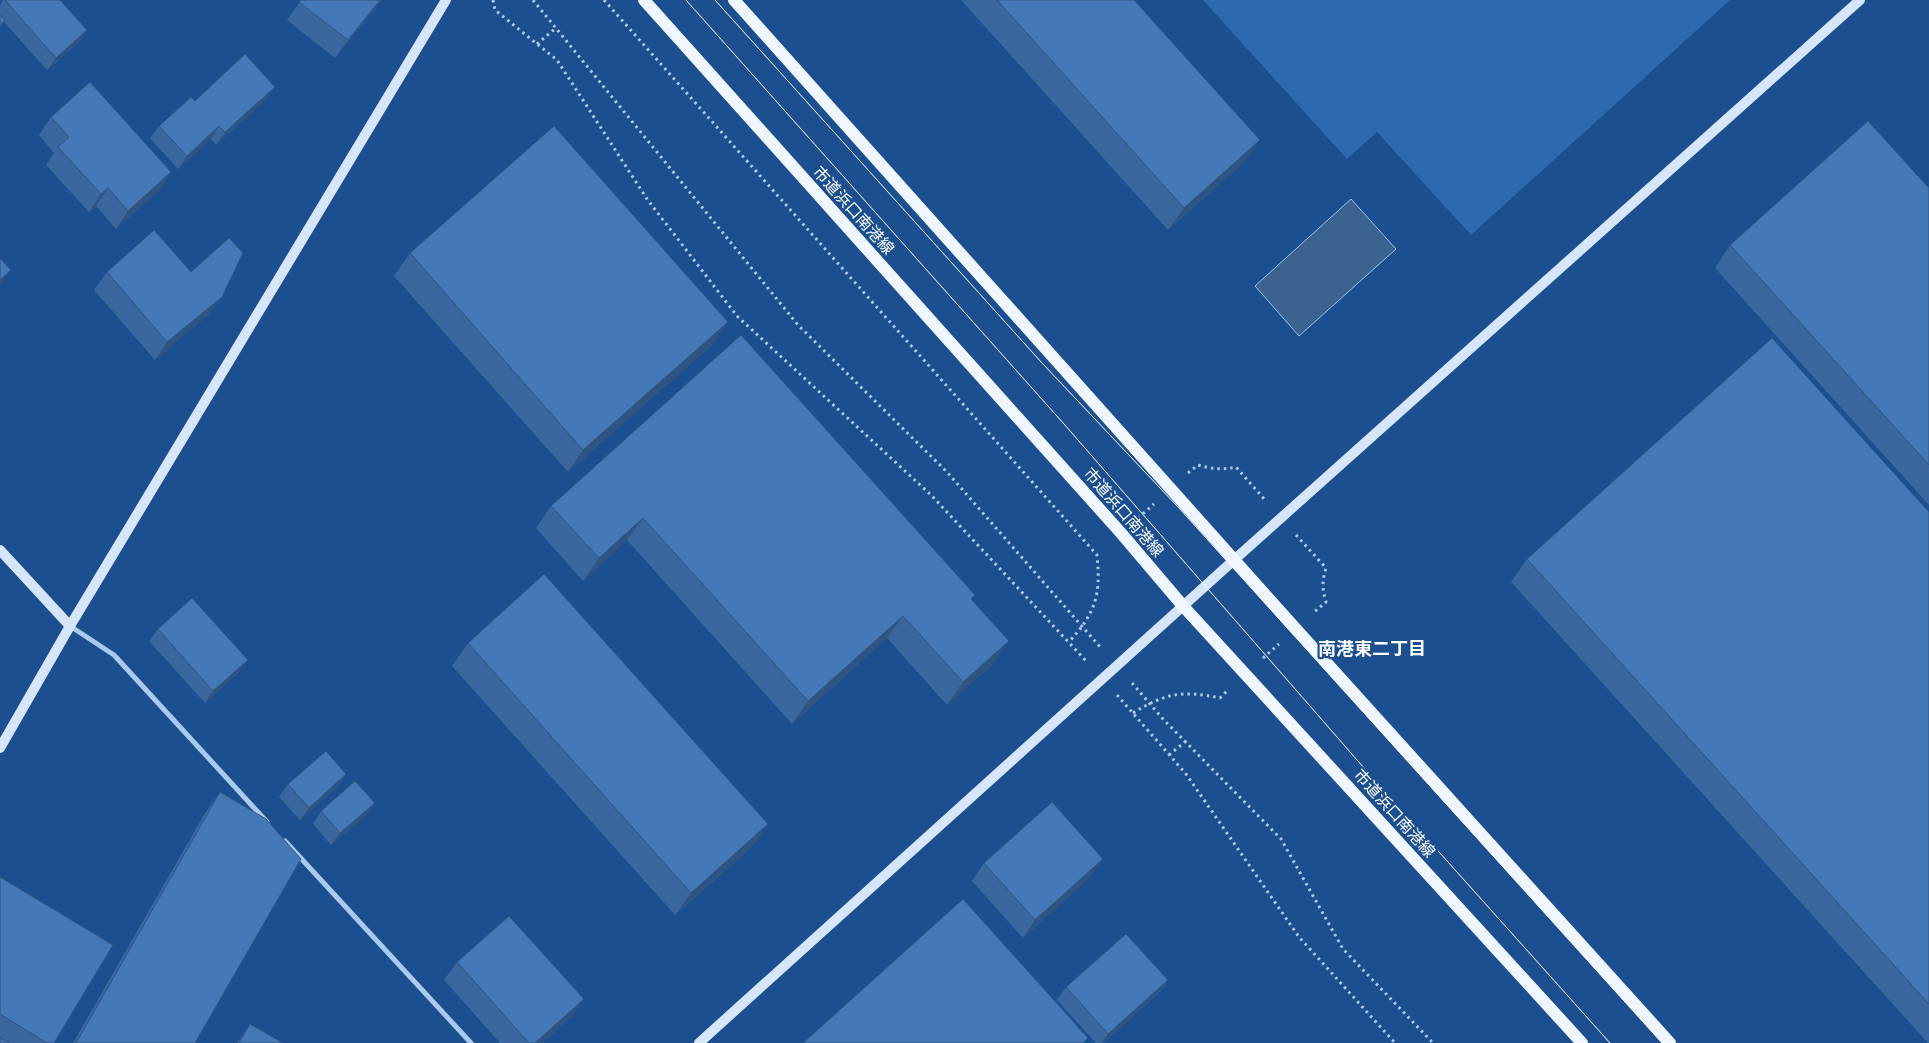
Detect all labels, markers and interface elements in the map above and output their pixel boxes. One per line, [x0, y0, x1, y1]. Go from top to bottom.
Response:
street label: 市道浜口南港線 [808, 162, 899, 259]
street label: 市道浜口南港線 [1079, 463, 1168, 561]
district label: 南港東二丁目 [1318, 637, 1426, 660]
street label: 市道浜口南港線 [1349, 765, 1440, 862]

